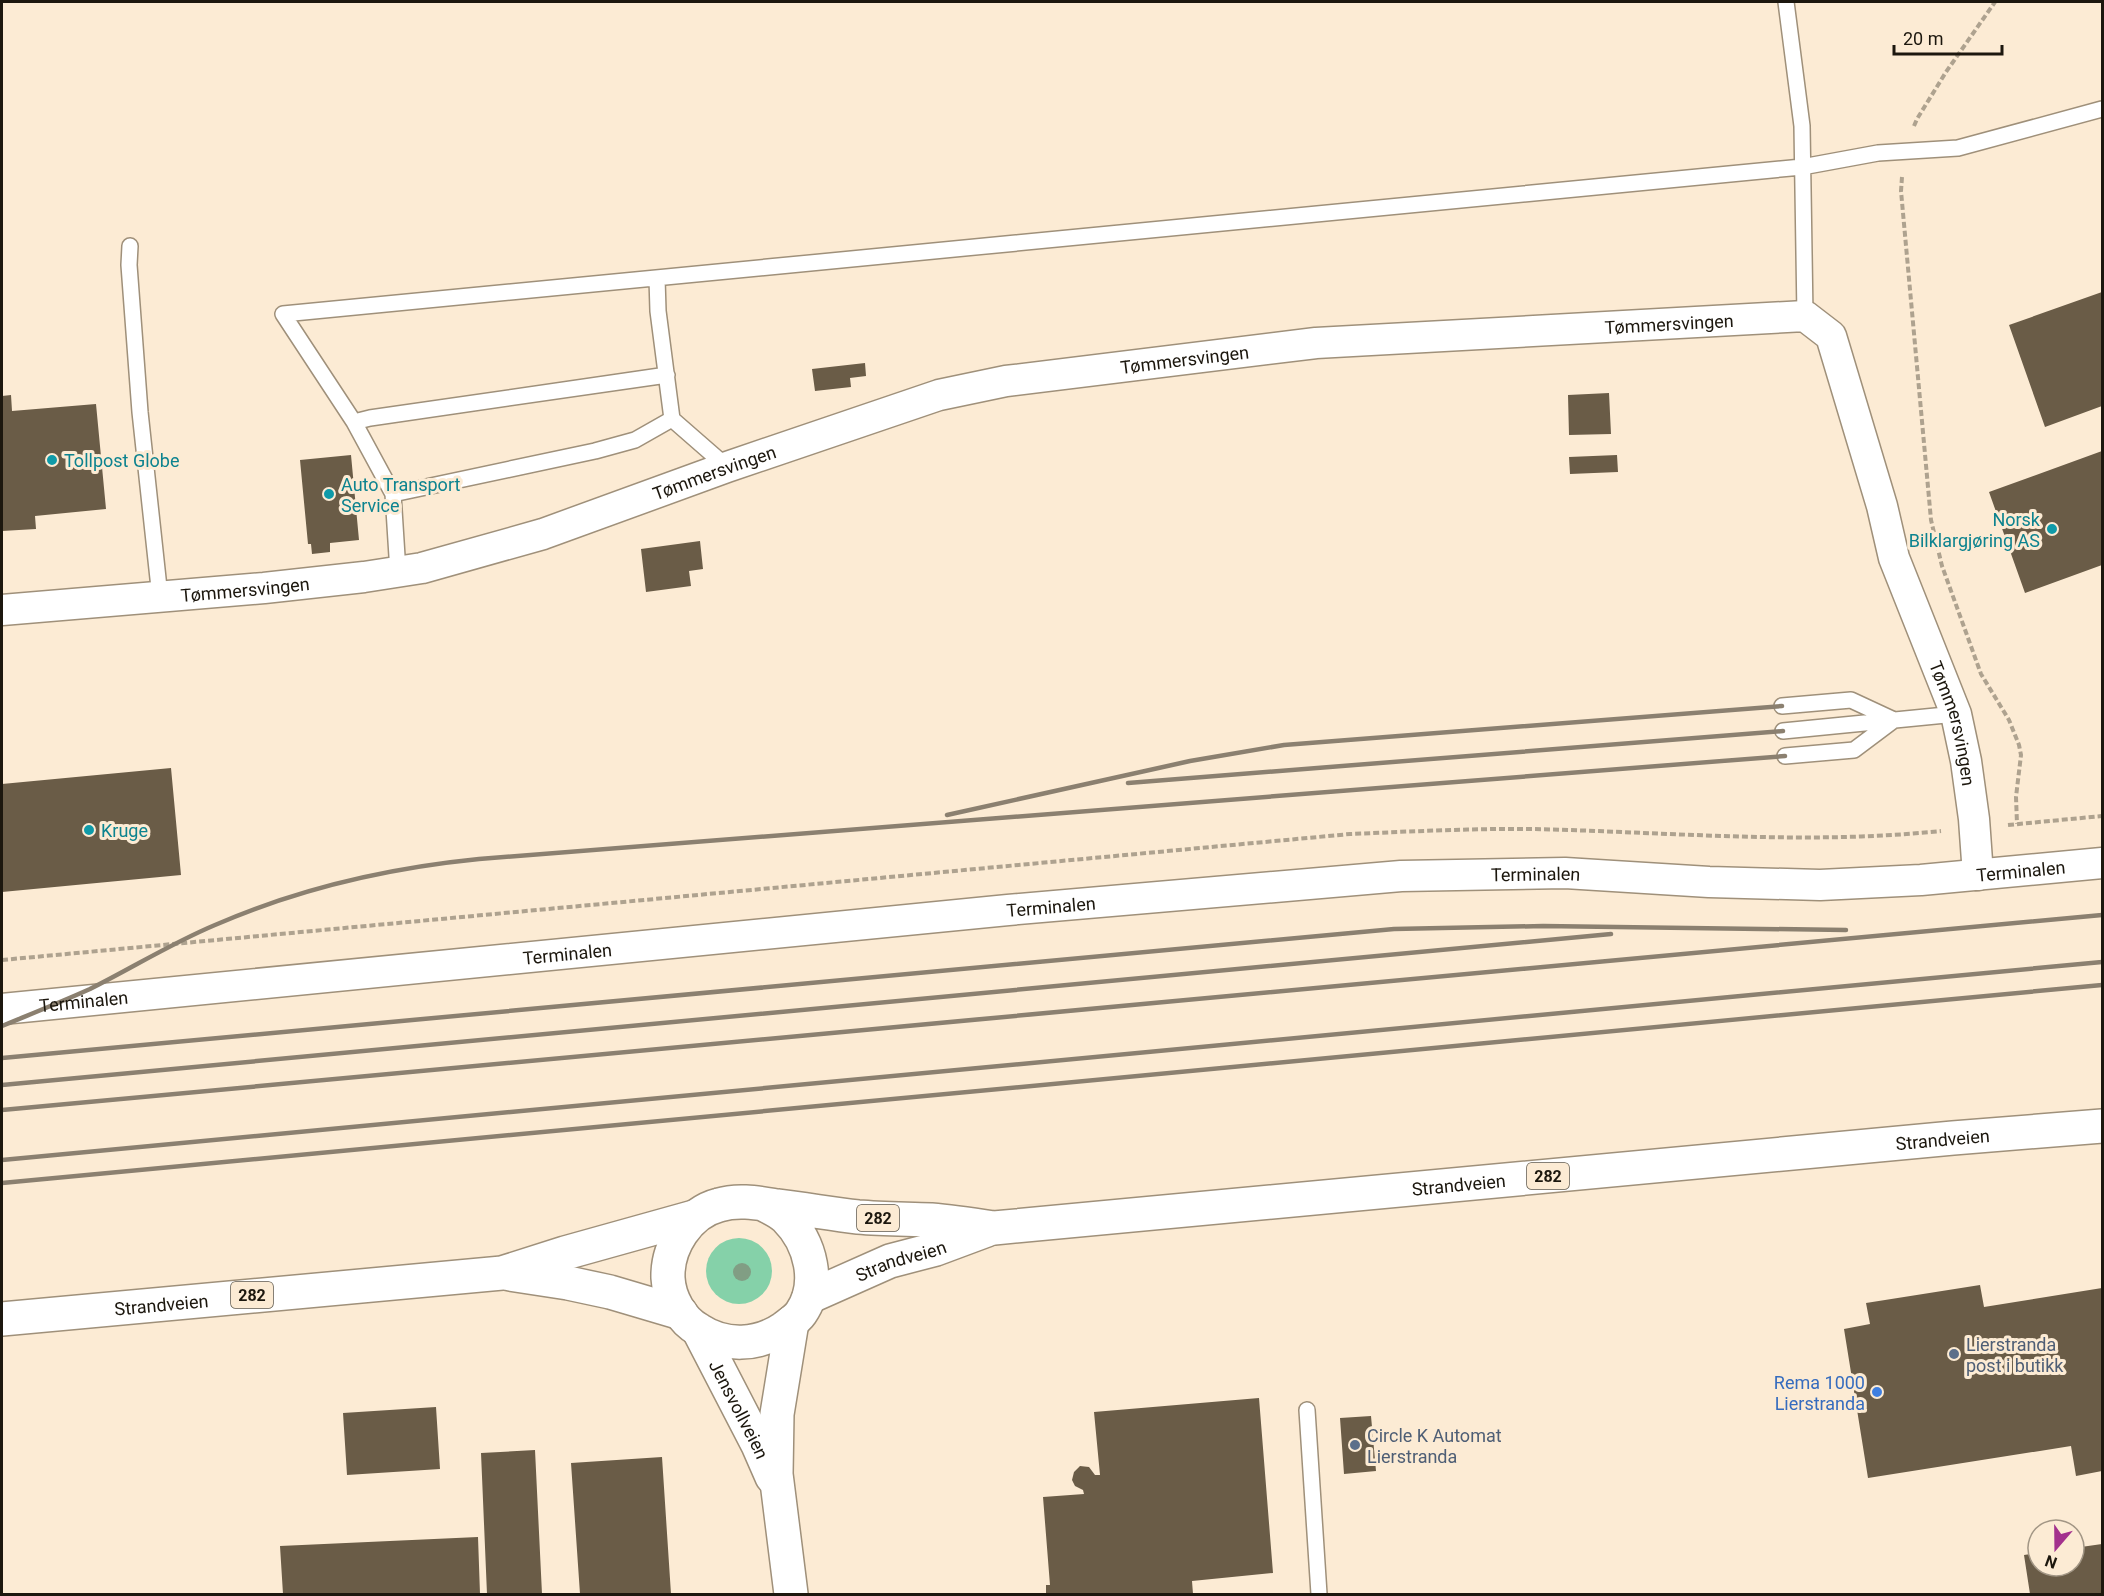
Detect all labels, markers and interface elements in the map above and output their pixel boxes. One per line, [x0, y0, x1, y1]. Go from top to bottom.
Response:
scale bar [1894, 18, 2002, 56]
text: 20 m [1903, 28, 1943, 49]
street label: Tømmersvingen [1604, 309, 1734, 338]
street label: Tømmersvingen [1119, 341, 1250, 377]
street label: Tømmersvingen [650, 441, 779, 504]
place label: Tollpost Globe [64, 450, 179, 471]
marker: Tollpost Globe [45, 453, 59, 467]
place label: Auto Transport Service [341, 474, 460, 516]
marker: Auto Transport Service [322, 487, 336, 501]
place label: Norsk Bilklargjøring AS [1909, 509, 2041, 551]
marker: Norsk Bilklargjøring AS [2045, 522, 2059, 536]
street label: Tømmersvingen [180, 573, 311, 605]
street label: Tømmersvingen [1925, 658, 1980, 787]
place label: Kruge [101, 820, 148, 841]
marker: Kruge [82, 823, 96, 837]
street label: Terminalen [1975, 856, 2066, 885]
street label: Terminalen [1491, 862, 1581, 885]
street label: Terminalen [1006, 892, 1096, 921]
street label: Terminalen [522, 939, 613, 968]
street label: Terminalen [38, 986, 129, 1016]
street label: Strandveien [1895, 1125, 1990, 1154]
road number: 282 [1527, 1163, 1569, 1189]
street label: Strandveien [1411, 1170, 1507, 1199]
road number: 282 [857, 1205, 899, 1231]
street label: Strandveien [852, 1236, 949, 1286]
road number: 282 [231, 1282, 273, 1308]
street label: Strandveien [113, 1290, 209, 1319]
place label: Lierstranda post i butikk [1966, 1334, 2064, 1376]
marker: Lierstranda post i butikk [1947, 1347, 1961, 1361]
street label: Jensvollveien [705, 1356, 773, 1462]
place label: Rema 1000 Lierstranda [1774, 1372, 1865, 1414]
marker: Rema 1000 Lierstranda [1870, 1385, 1884, 1399]
place label: Circle K Automat Lierstranda [1367, 1425, 1502, 1467]
marker: Circle K Automat Lierstranda [1348, 1438, 1362, 1452]
north arrow [2026, 1518, 2086, 1578]
text: N [2042, 1551, 2060, 1572]

